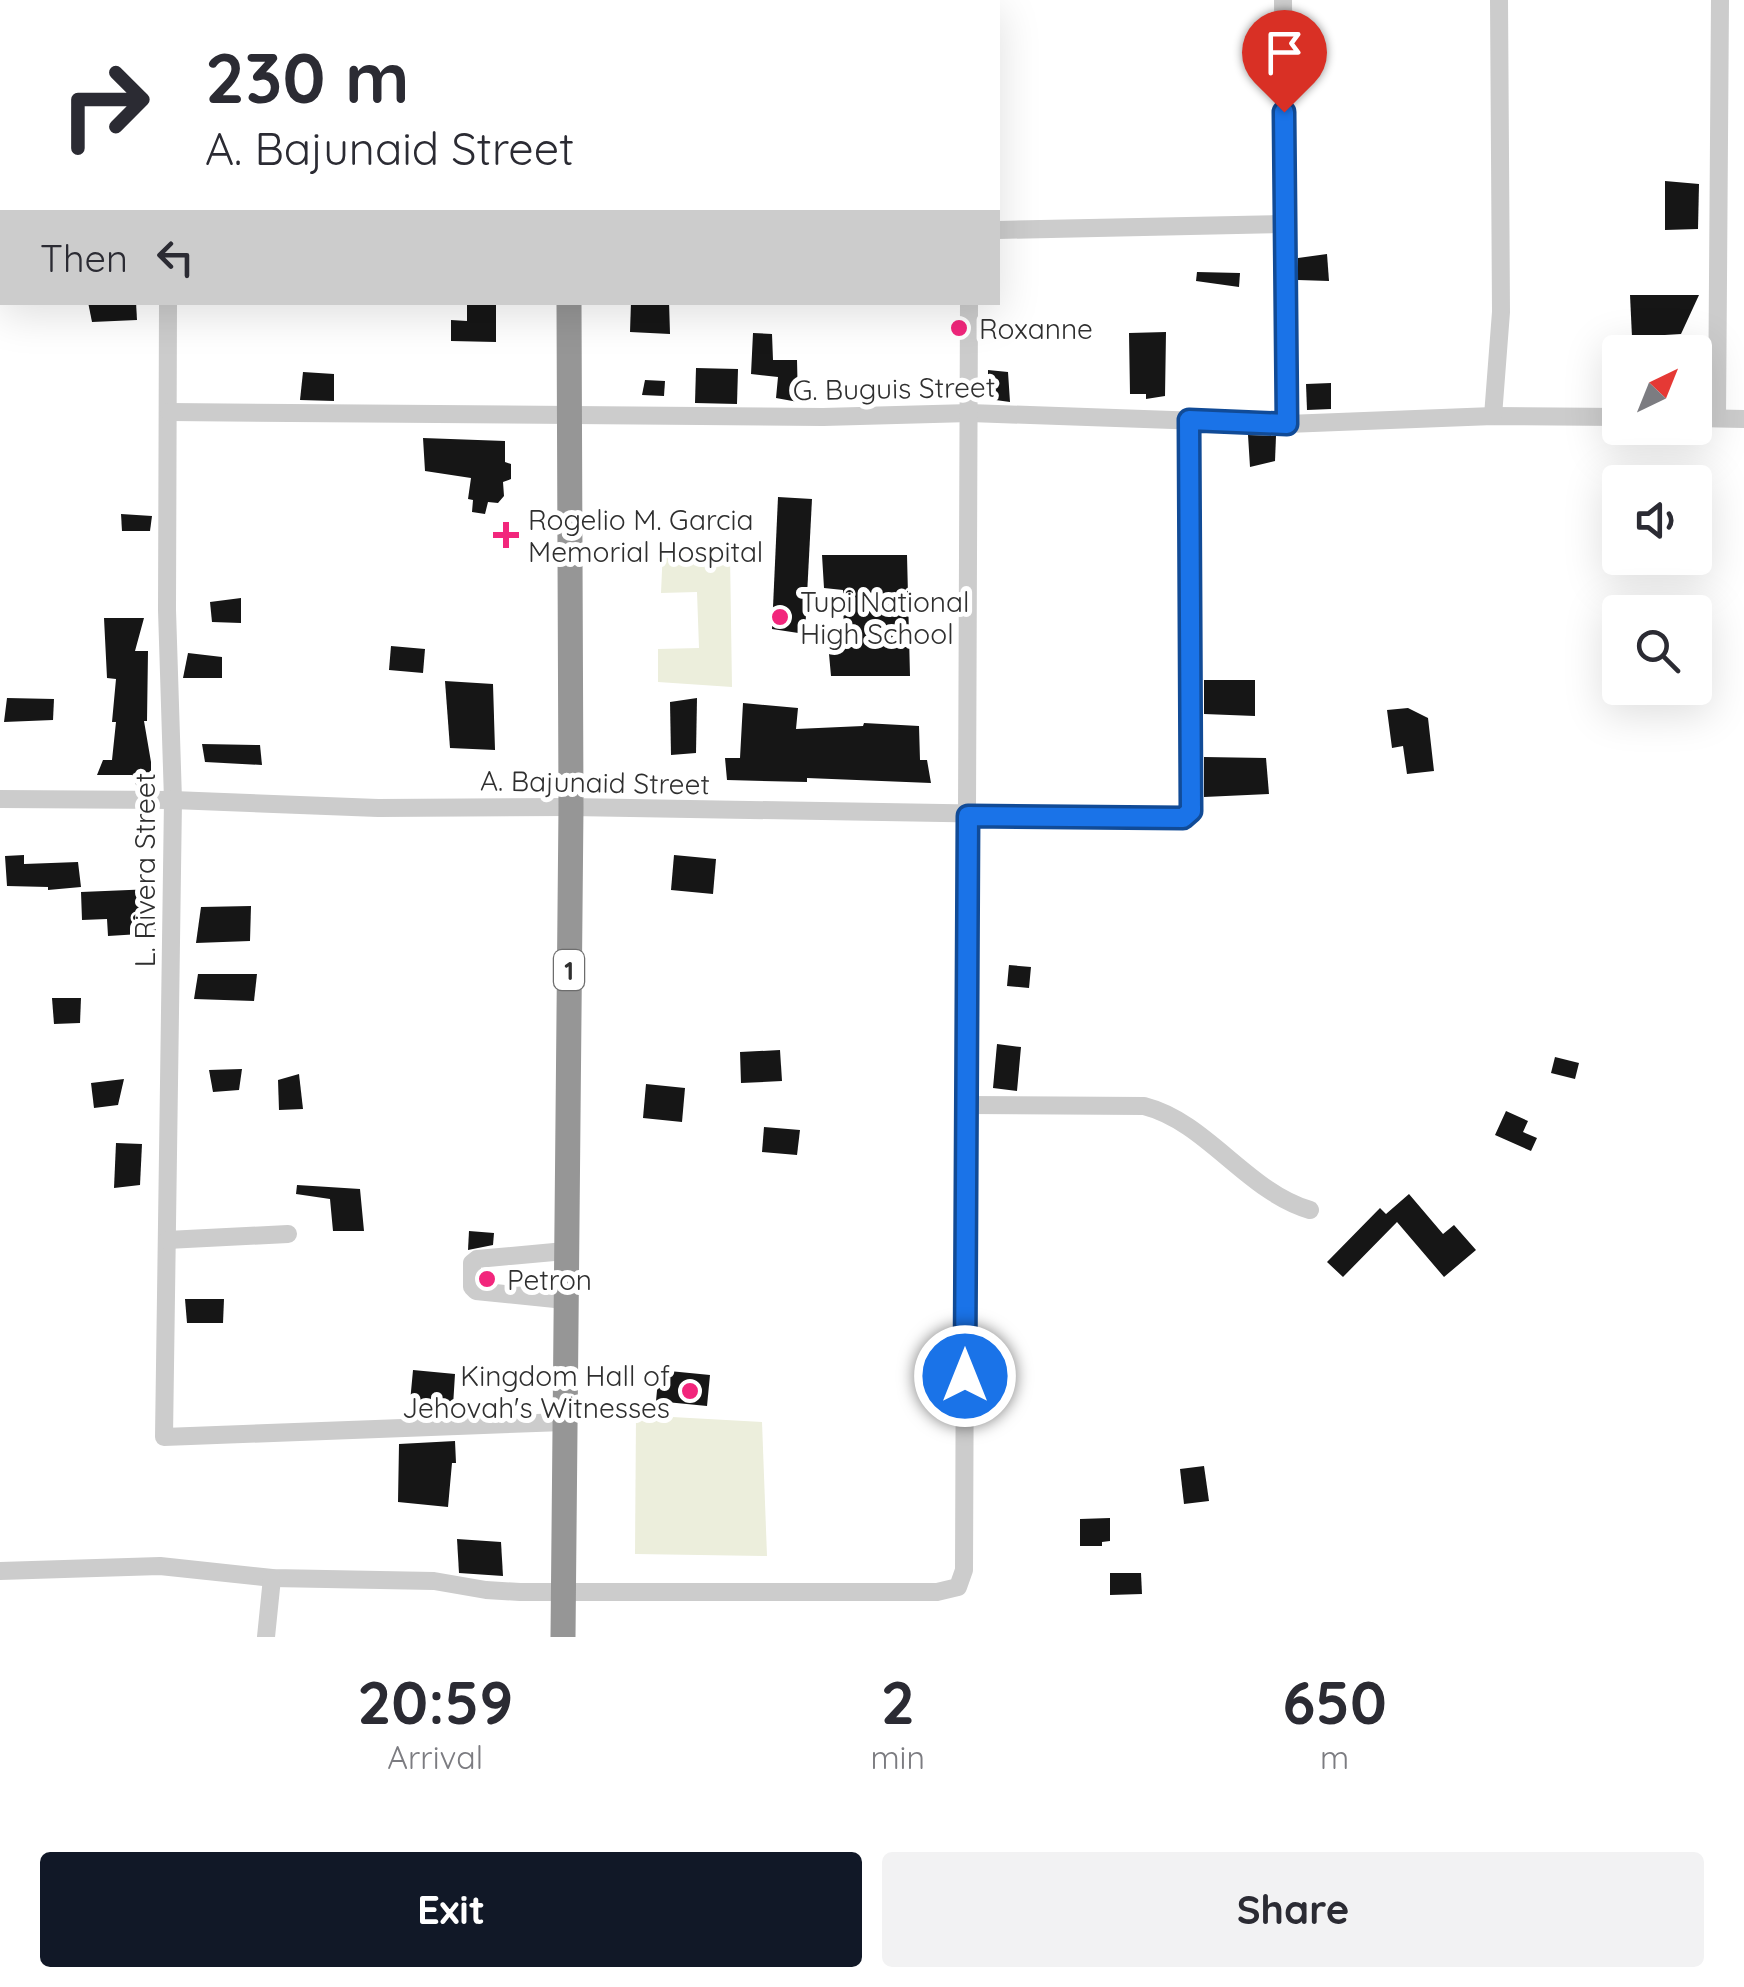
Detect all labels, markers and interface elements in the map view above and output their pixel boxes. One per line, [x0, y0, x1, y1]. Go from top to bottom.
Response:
pin [1242, 10, 1327, 113]
icon: arrive [1257, 25, 1312, 80]
text: 230 m [205, 33, 410, 121]
icon: right [40, 40, 170, 170]
text: A. Bajunaid Street [205, 120, 574, 176]
icon: left [148, 230, 203, 285]
text: Then [40, 234, 128, 282]
place label: Roxanne [979, 311, 1093, 346]
marker: Roxanne [948, 317, 970, 339]
north arrow [1602, 335, 1712, 445]
map controls [1602, 335, 1712, 705]
street label: G. Buguis Street [792, 369, 996, 407]
button: sound [1602, 465, 1712, 575]
place label: Rogelio M. Garcia Memorial Hospital [528, 502, 763, 569]
marker: Rogelio M. Garcia Memorial Hospital [493, 522, 519, 548]
place label: Tupi National High School [800, 584, 969, 651]
button: search [1602, 595, 1712, 705]
marker: Tupi National High School [769, 606, 791, 628]
street label: A. Bajunaid Street [480, 762, 710, 802]
street label: L. Rivera Street [127, 773, 162, 967]
road number: 1 [554, 950, 584, 990]
place label: Petron [507, 1262, 592, 1297]
marker: Petron [476, 1268, 498, 1290]
position arrow [913, 1324, 1017, 1428]
place label: Kingdom Hall of Jehovah's Witnesses [402, 1358, 670, 1425]
marker: Kingdom Hall of Jehovah's Witnesses [679, 1380, 701, 1402]
text: 20:59 [357, 1664, 513, 1739]
text: 2 [881, 1664, 915, 1739]
text: 650 [1282, 1664, 1387, 1739]
text: Arrival [387, 1737, 483, 1777]
text: min [870, 1737, 925, 1777]
text: m [1320, 1737, 1349, 1777]
button: Exit [40, 1852, 862, 1967]
button: Share [882, 1852, 1704, 1967]

